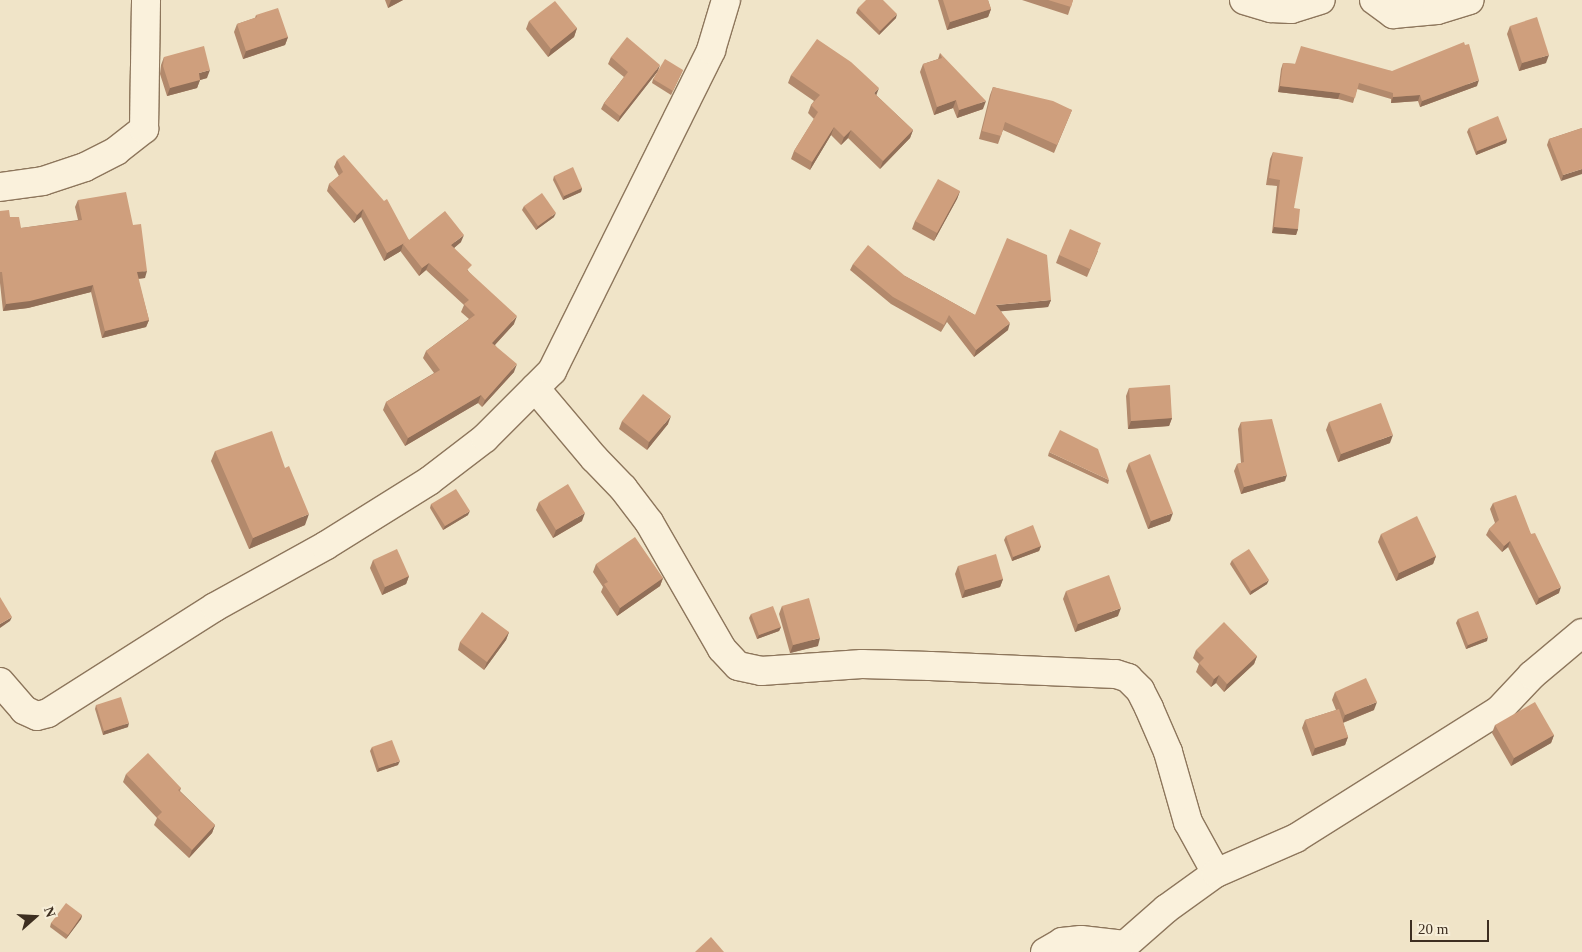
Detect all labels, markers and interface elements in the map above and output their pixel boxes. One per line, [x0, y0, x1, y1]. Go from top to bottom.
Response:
north arrow [10, 892, 60, 942]
text: N [41, 905, 58, 919]
scale bar [1412, 910, 1491, 942]
text: 20 m [1418, 921, 1448, 937]

